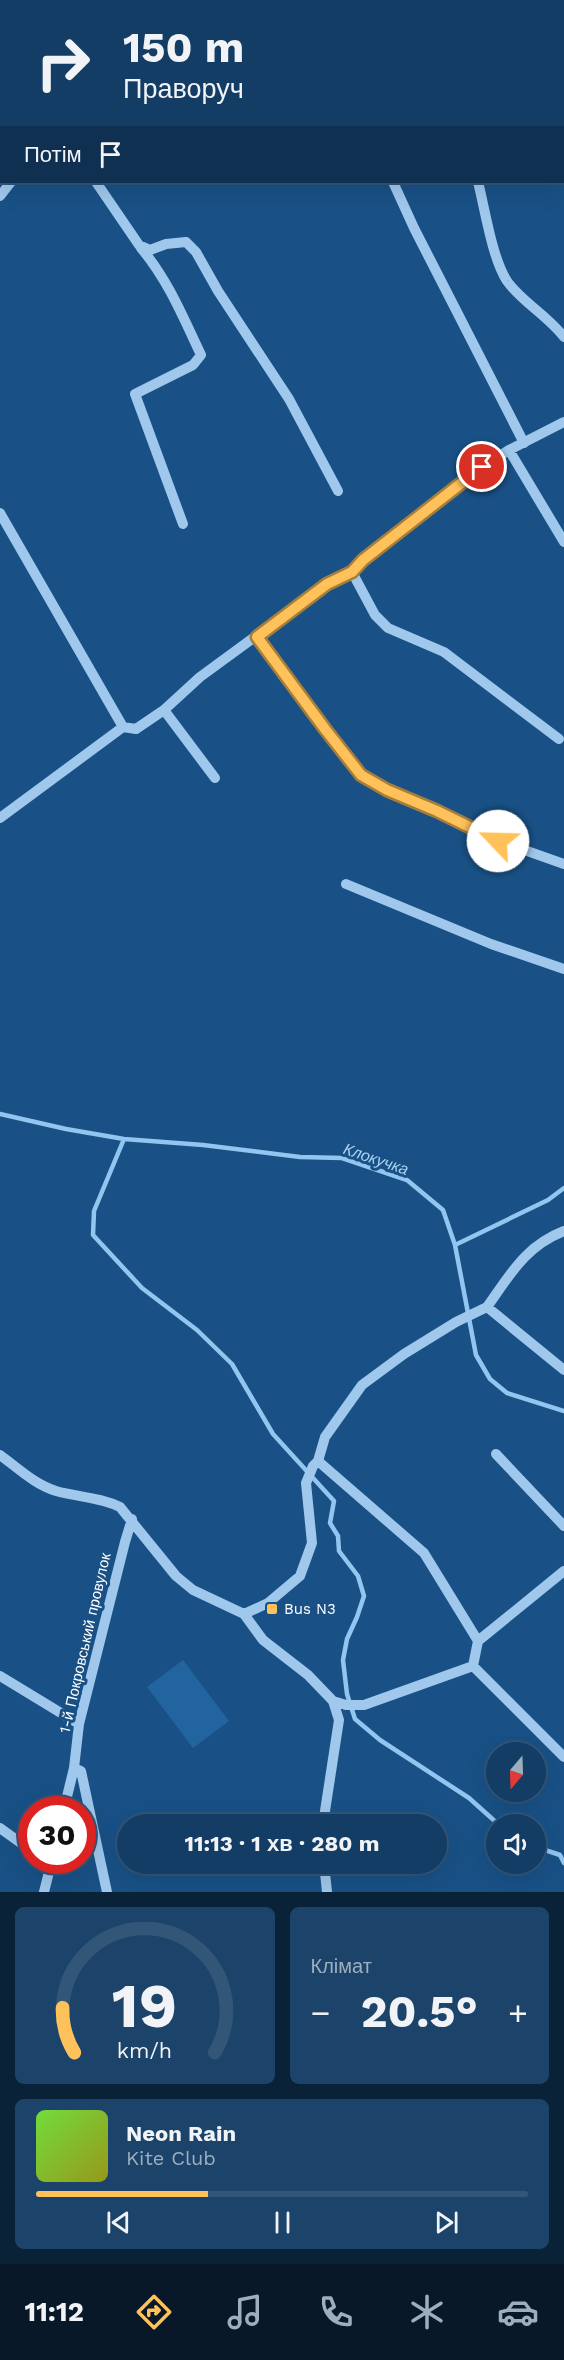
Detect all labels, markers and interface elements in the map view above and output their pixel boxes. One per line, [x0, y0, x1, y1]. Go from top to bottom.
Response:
text: 150 m [123, 23, 244, 72]
icon: right [24, 24, 102, 102]
text: Праворуч [123, 73, 244, 105]
icon: arrive [94, 138, 127, 171]
text: Потім [24, 142, 82, 167]
pin [456, 441, 507, 492]
icon: arrive [465, 450, 498, 483]
position arrow [466, 809, 530, 873]
water label: Клокучка [341, 1139, 411, 1179]
street label: 1-й Покровський провулок [55, 1551, 115, 1735]
place label: Bus N3 [284, 1600, 336, 1618]
marker: Bus N3 [265, 1602, 279, 1616]
north arrow [486, 1742, 546, 1802]
map controls [486, 1742, 546, 1874]
speed limit sign: 30 [18, 1796, 96, 1874]
button: sound [486, 1814, 546, 1874]
text: 11:13 · 1 хв · 280 m [185, 1831, 379, 1856]
text: Клімат [311, 1954, 372, 1978]
text: 19 [112, 1969, 177, 2042]
text: 20.5° [361, 1985, 478, 2038]
text: − [311, 1993, 330, 2032]
text: + [508, 1993, 528, 2032]
text: km/h [117, 2038, 172, 2063]
text: Neon Rain [126, 2121, 236, 2146]
text: Kite Club [126, 2146, 216, 2170]
icon: previous [102, 2206, 135, 2239]
icon: pause [266, 2206, 299, 2239]
icon: next [430, 2206, 463, 2239]
icon: directions [133, 2291, 175, 2333]
icon: music [224, 2291, 266, 2333]
icon: phone [315, 2291, 357, 2333]
icon: climate [406, 2291, 448, 2333]
icon: car [497, 2291, 539, 2333]
text: 11:12 [25, 2296, 84, 2328]

